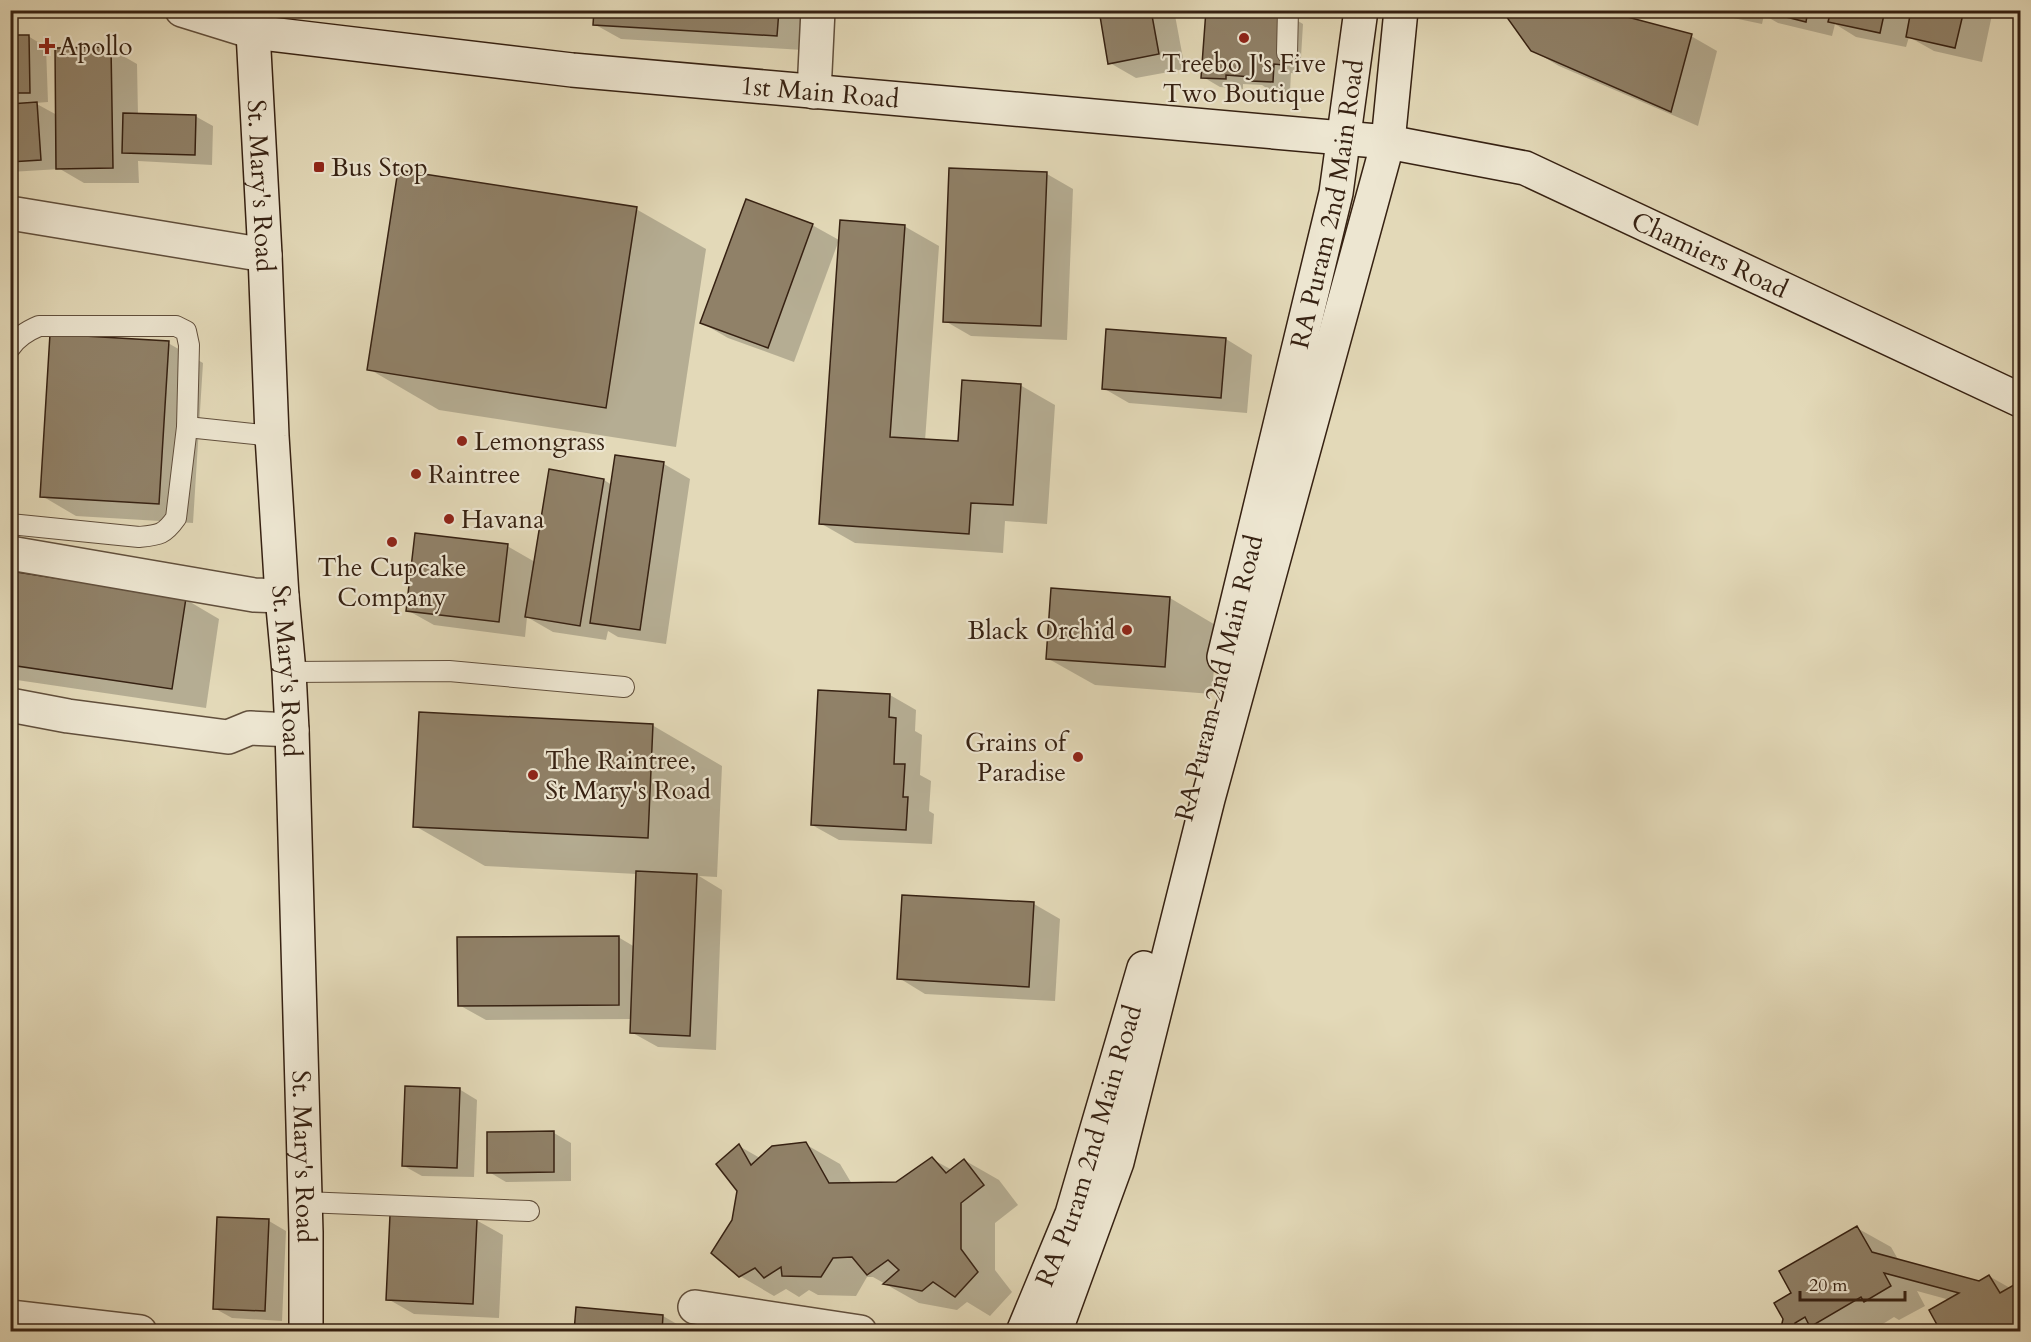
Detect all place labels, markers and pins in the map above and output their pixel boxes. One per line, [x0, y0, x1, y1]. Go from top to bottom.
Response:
place label: Apollo [59, 29, 133, 64]
marker: Treebo J's Five Two Boutique [1237, 31, 1251, 45]
marker: Apollo [40, 39, 54, 53]
place label: Treebo J's Five Two Boutique [1162, 46, 1326, 111]
place label: Bus Stop [331, 150, 428, 185]
marker: Bus Stop [312, 160, 326, 174]
place label: Lemongrass [474, 424, 605, 459]
marker: Lemongrass [455, 434, 469, 448]
place label: Raintree [428, 457, 521, 492]
marker: Raintree [409, 467, 423, 481]
place label: Havana [461, 502, 544, 537]
marker: Havana [442, 512, 456, 526]
marker: The Cupcake Company [385, 535, 399, 549]
place label: The Cupcake Company [318, 550, 466, 615]
place label: Black Orchid [967, 613, 1115, 648]
marker: Black Orchid [1120, 623, 1134, 637]
place label: Grains of Paradise [965, 725, 1070, 790]
place label: The Raintree, St Mary's Road [545, 743, 711, 808]
marker: Grains of Paradise [1071, 750, 1085, 764]
marker: The Raintree, St Mary's Road [526, 768, 540, 782]

